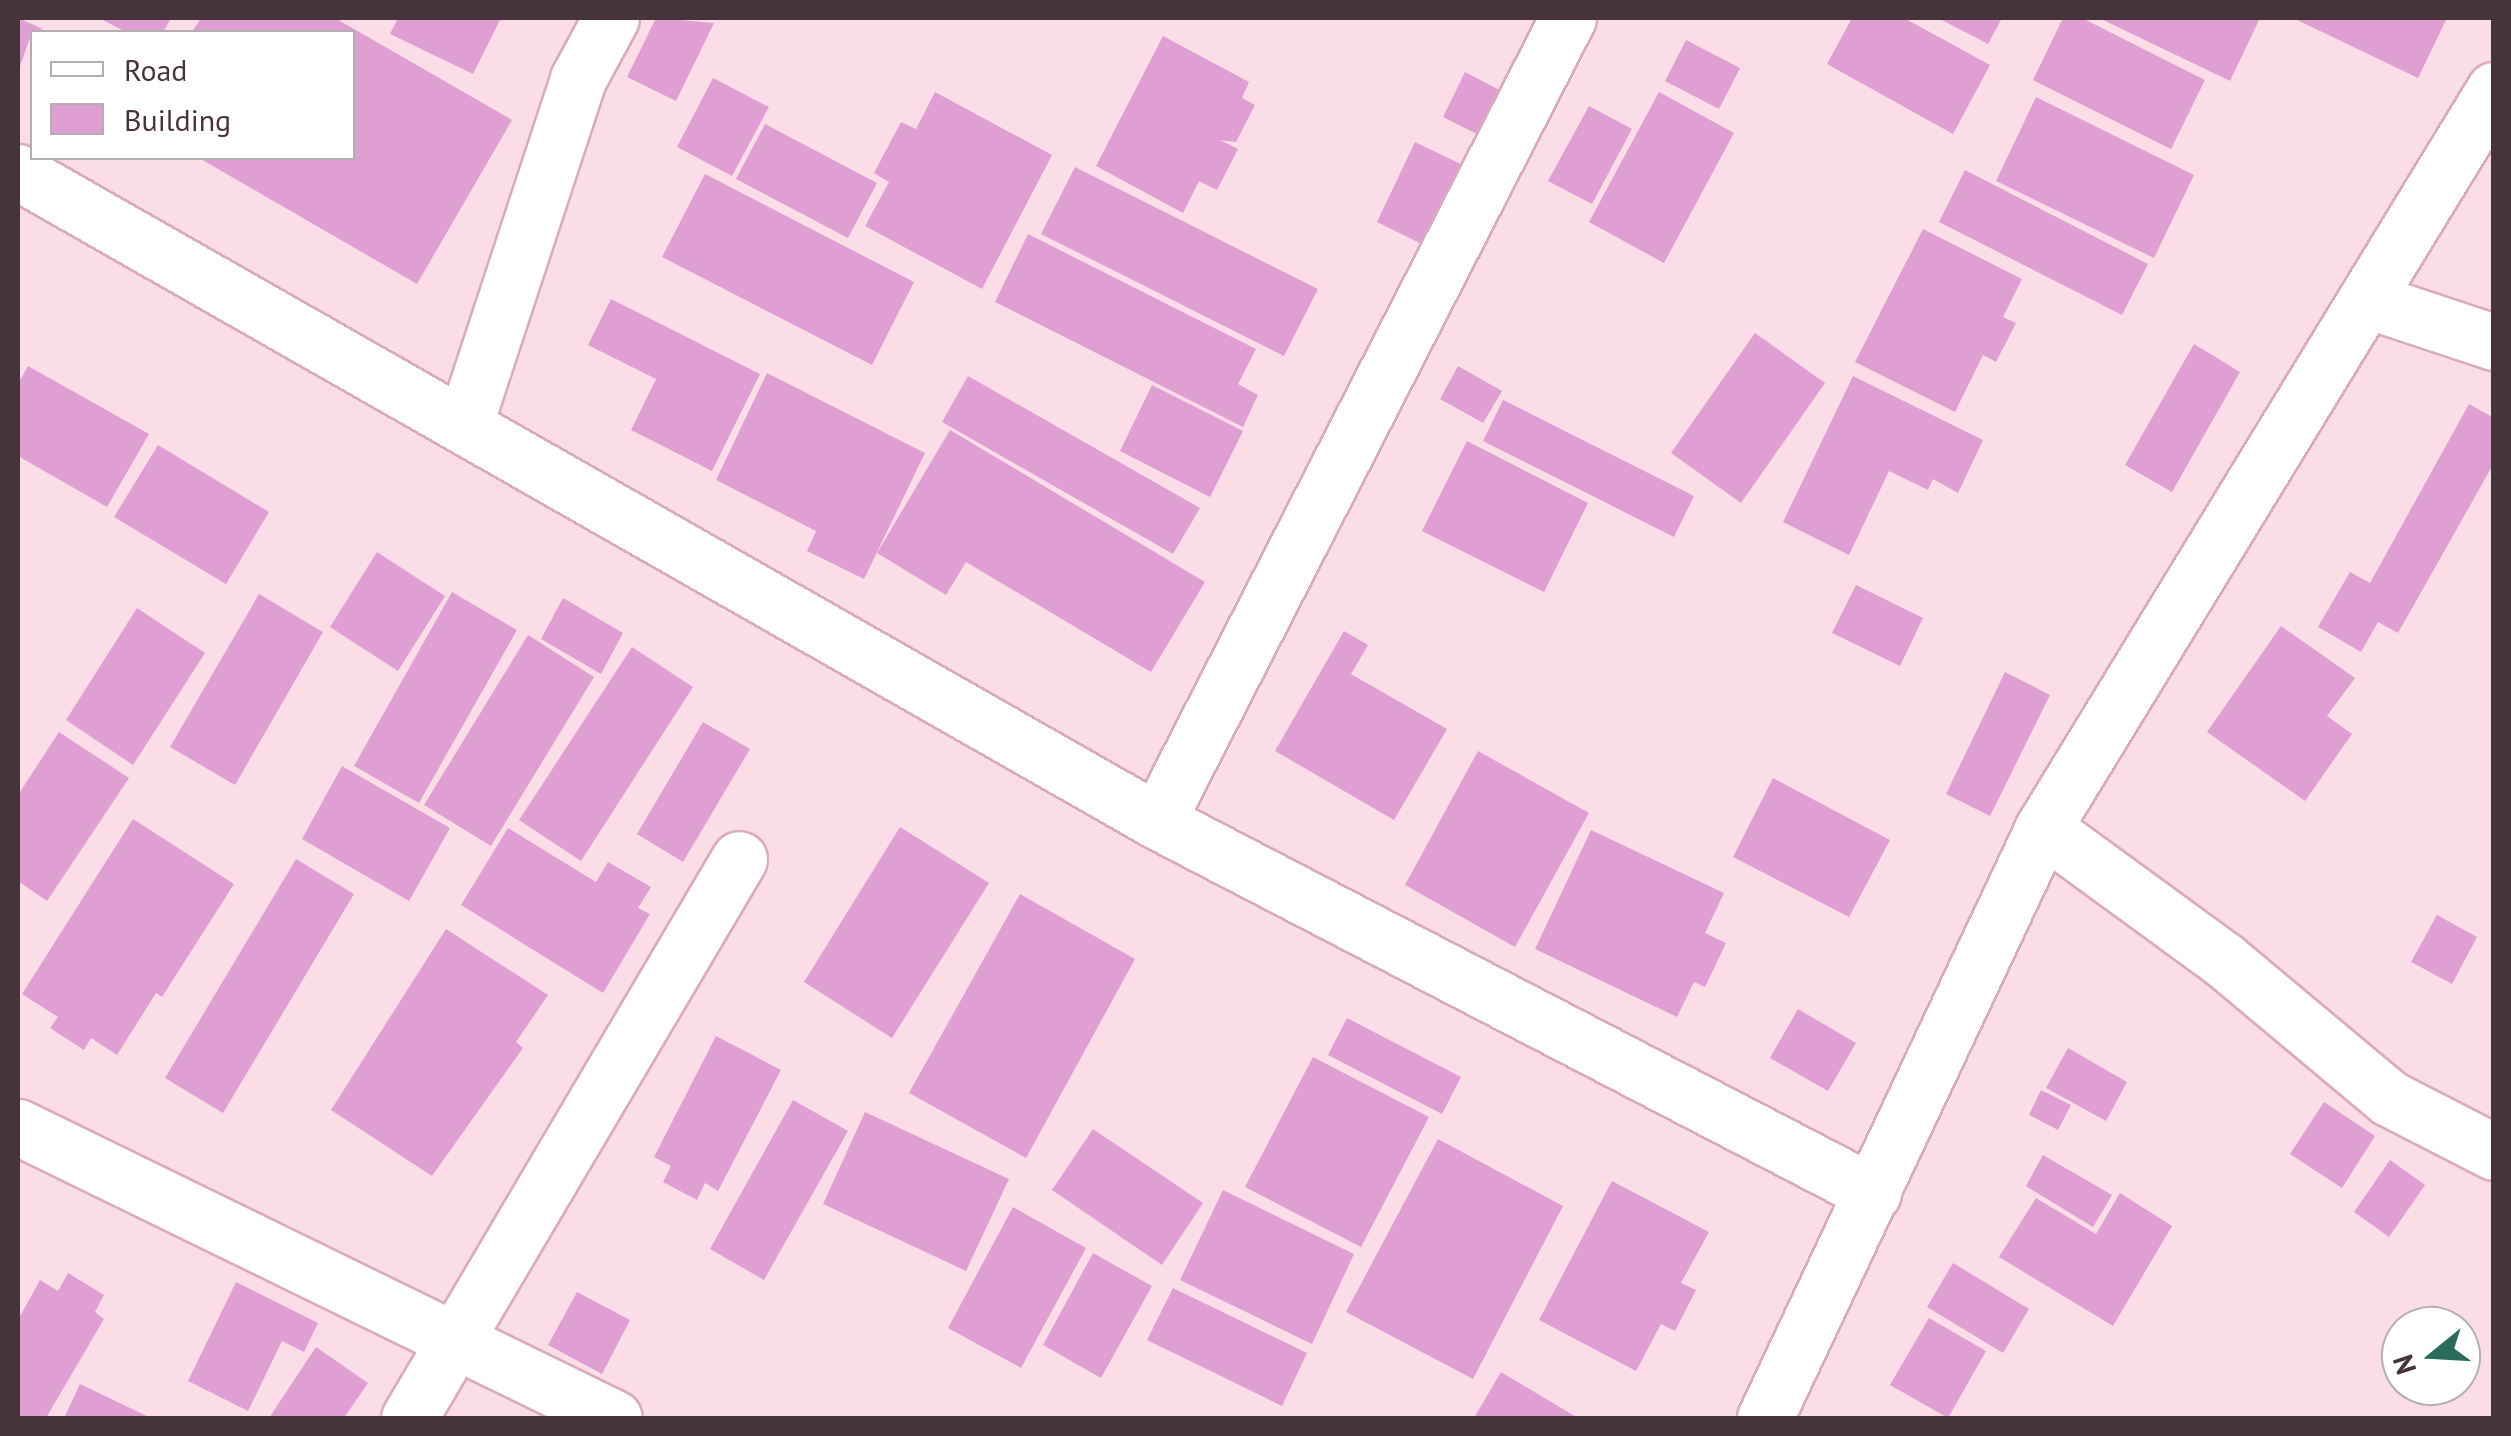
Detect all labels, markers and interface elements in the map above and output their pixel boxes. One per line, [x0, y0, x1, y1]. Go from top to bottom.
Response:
legend [30, 30, 355, 160]
text: Road [124, 50, 188, 89]
text: Building [124, 100, 231, 139]
north arrow [2381, 1306, 2481, 1406]
text: N [2383, 1350, 2424, 1379]

